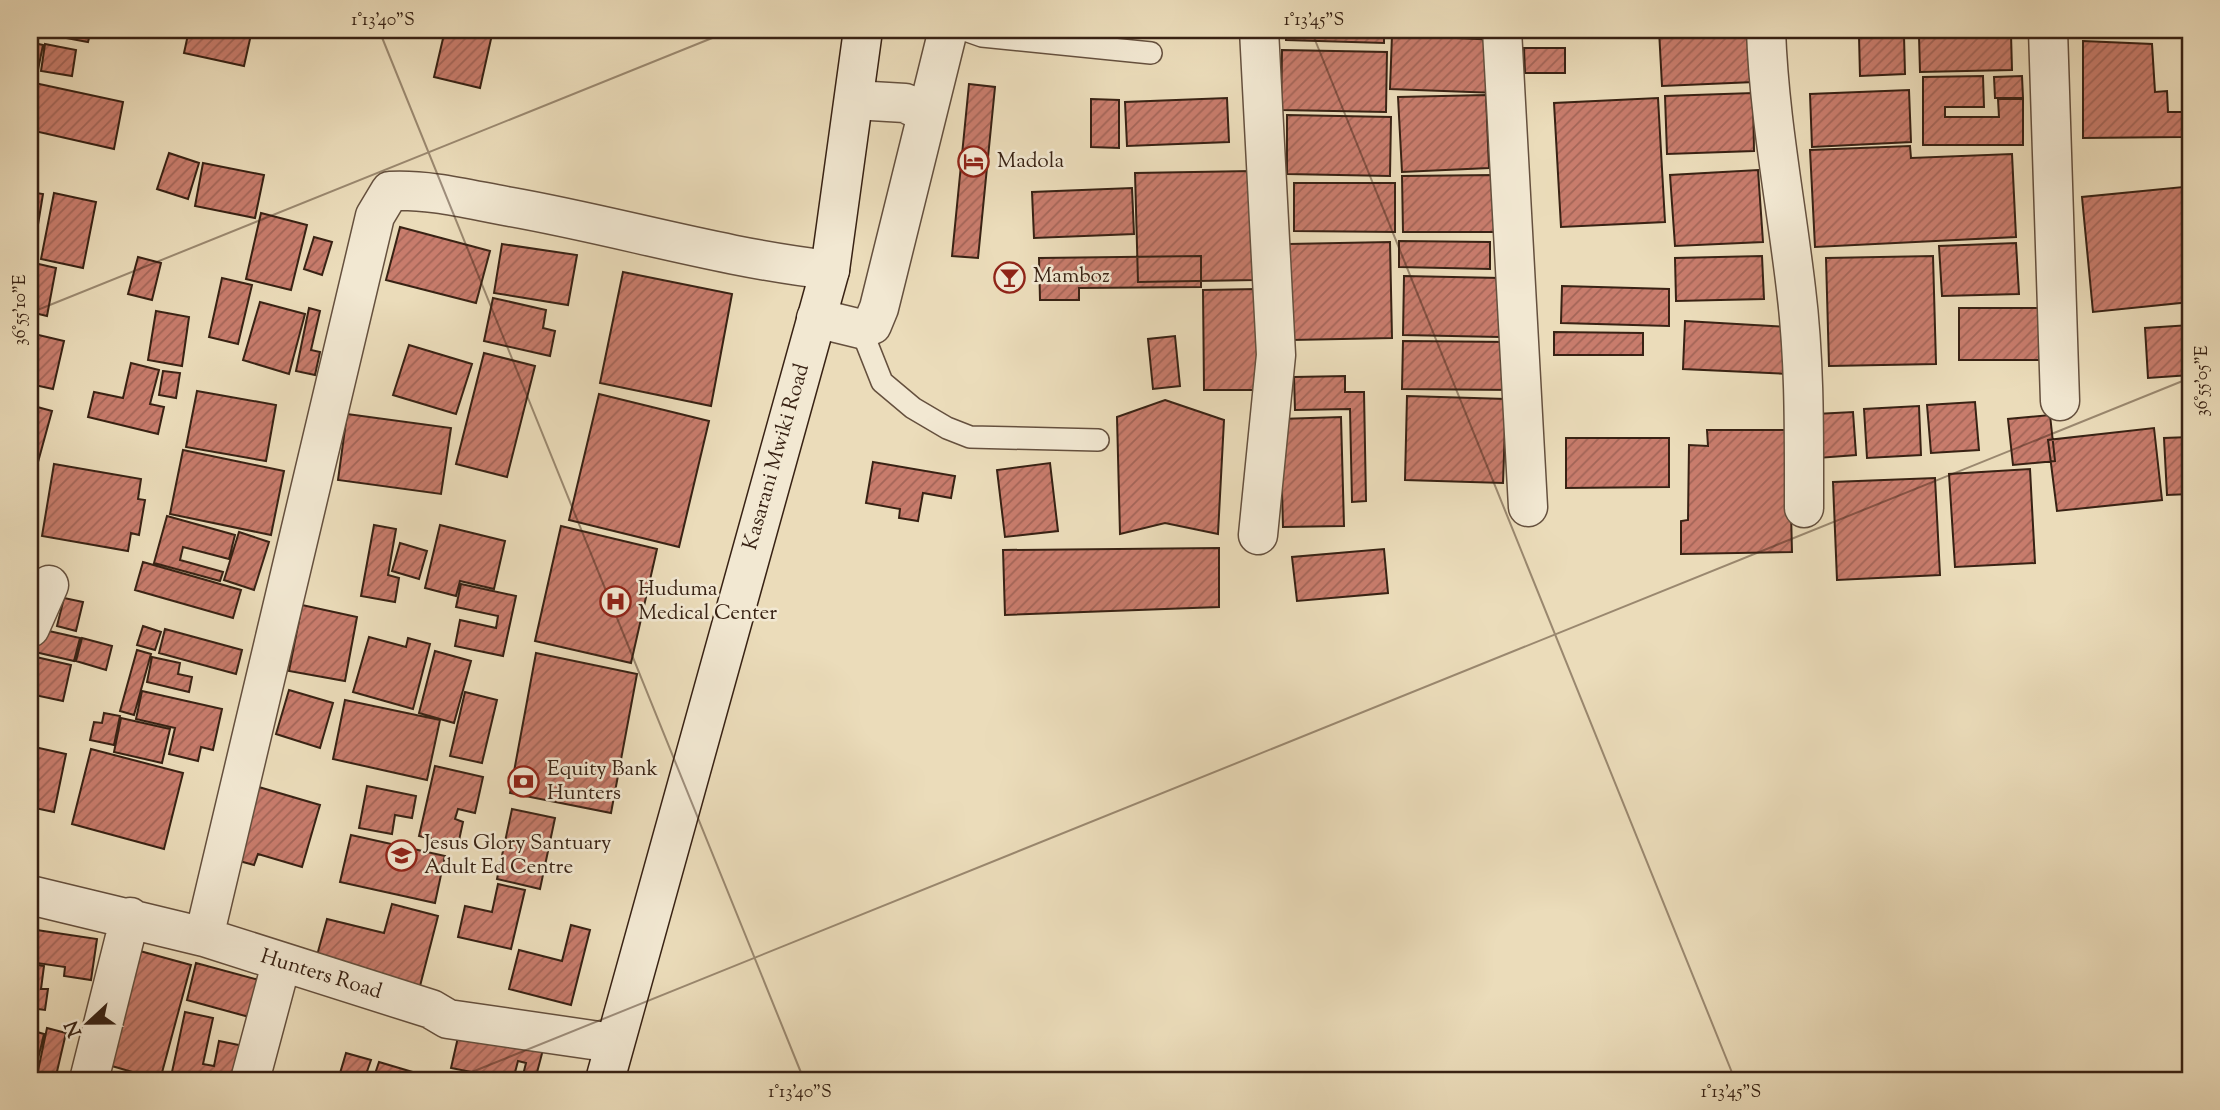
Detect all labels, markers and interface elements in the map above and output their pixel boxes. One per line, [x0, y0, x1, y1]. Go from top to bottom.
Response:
text: 1°13'40"S [351, 8, 415, 34]
text: 1°13'45"S [1284, 8, 1344, 34]
hotel icon: Madola [957, 145, 991, 179]
place label: Madola [997, 147, 1065, 177]
bar icon: Mamboz [993, 260, 1027, 294]
place label: Mamboz [1033, 262, 1110, 292]
text: 36°55'10"E [8, 274, 34, 346]
text: 36°55'05"E [2190, 345, 2216, 417]
street label: Kasarani Mwiki Road [736, 360, 818, 554]
place label: Huduma Medical Center [638, 575, 777, 629]
hospital icon: Huduma Medical Center [598, 585, 632, 619]
place label: Equity Bank Hunters [547, 755, 659, 809]
bank icon: Equity Bank Hunters [507, 765, 541, 799]
place label: Jesus Glory Santuary Adult Ed Centre [423, 829, 612, 883]
school or university icon: Jesus Glory Santuary Adult Ed Centre [384, 839, 418, 873]
street label: Hunters Road [257, 942, 386, 1008]
north arrow [52, 988, 122, 1058]
text: N [59, 1016, 90, 1041]
text: 1°13'40"S [768, 1080, 832, 1106]
text: 1°13'45"S [1701, 1080, 1761, 1106]

